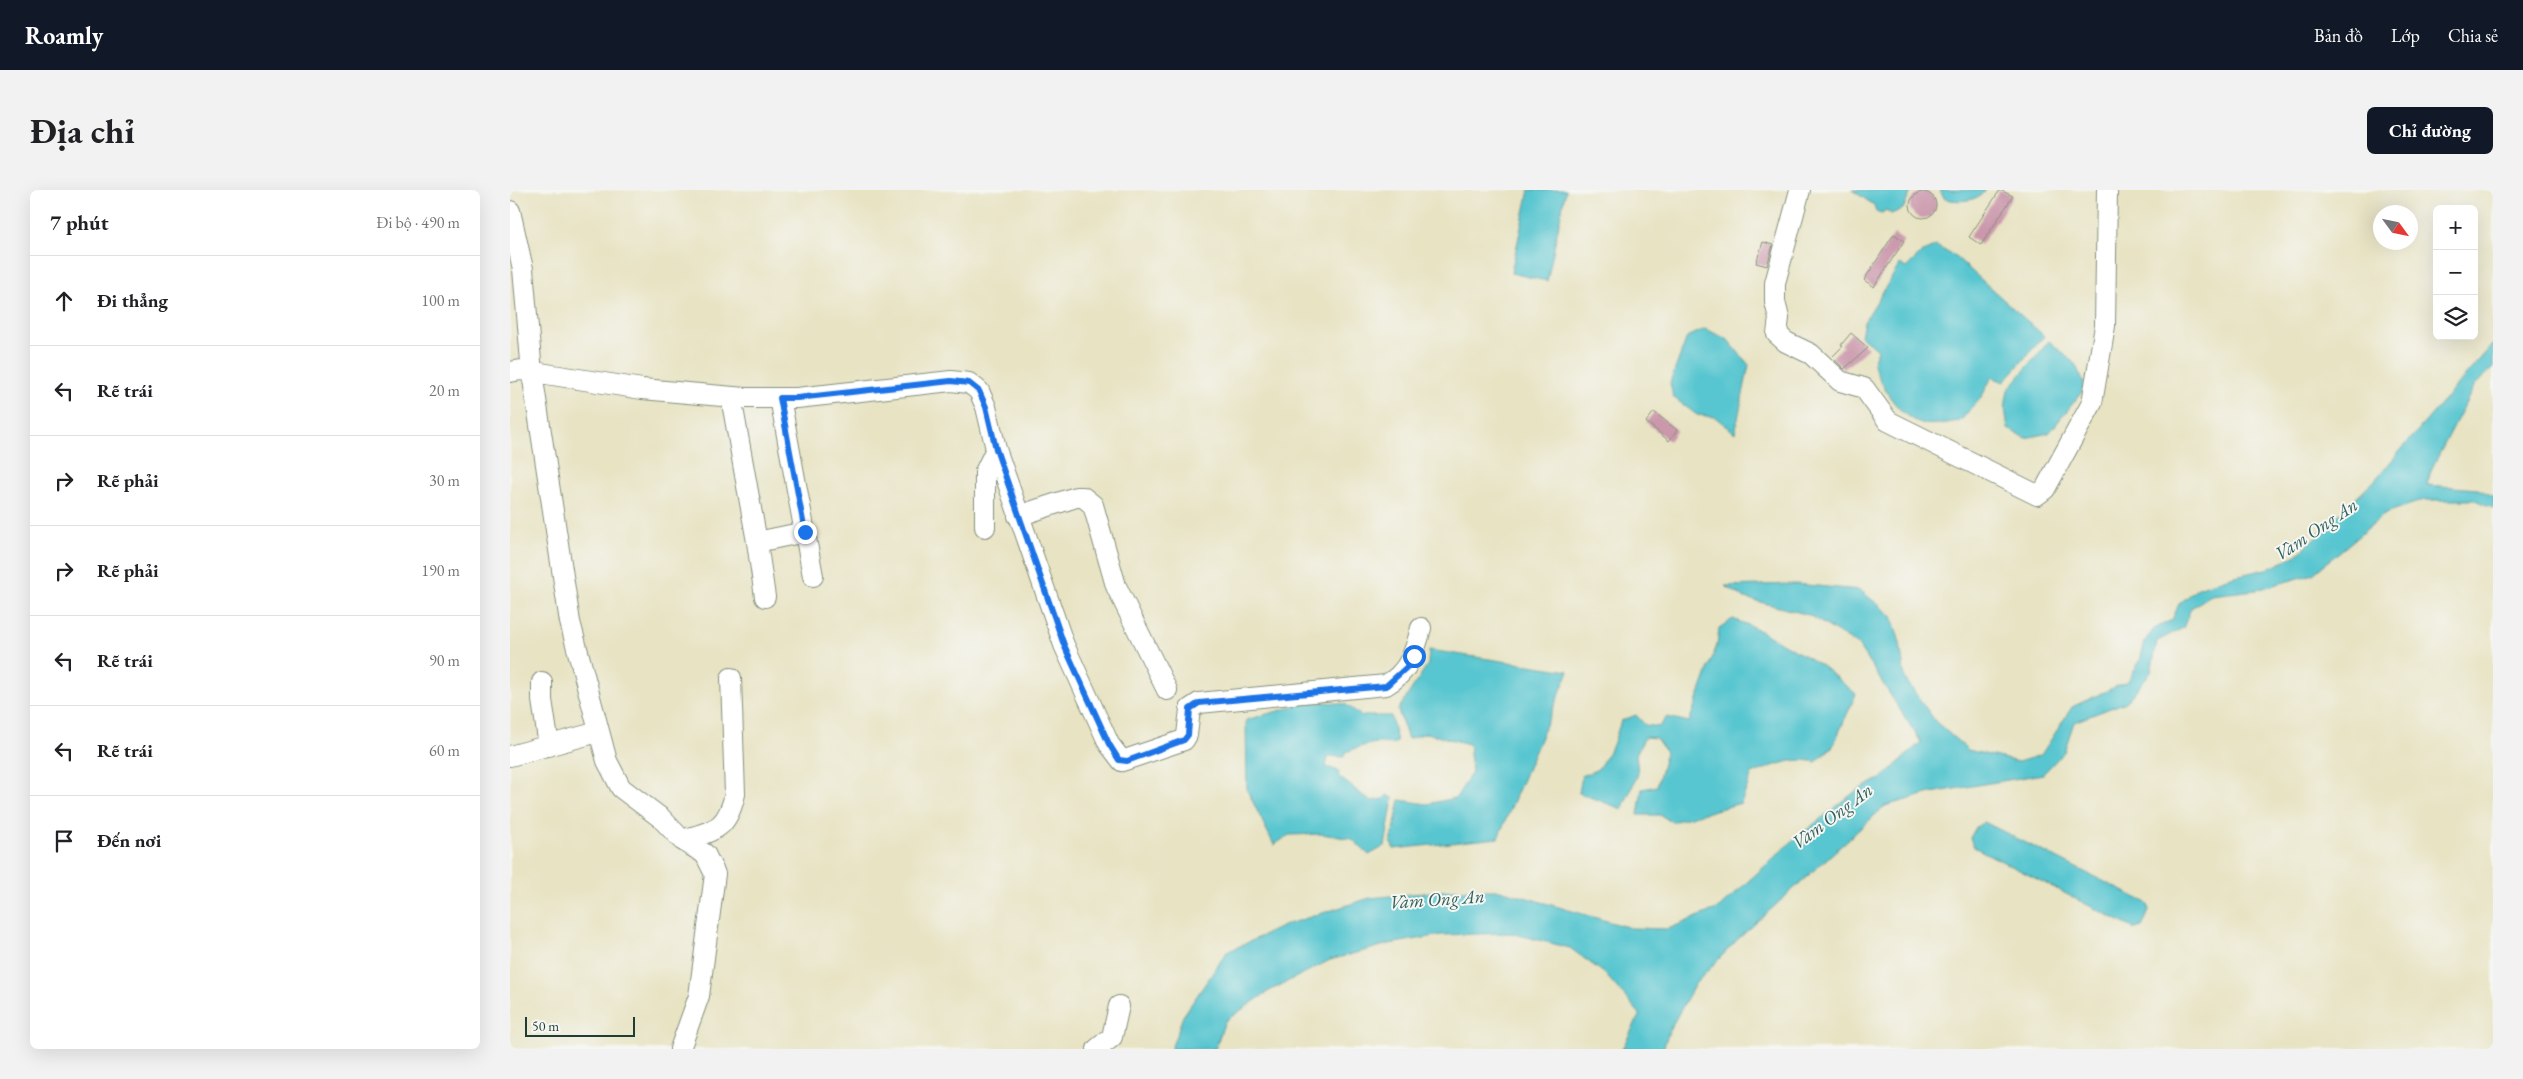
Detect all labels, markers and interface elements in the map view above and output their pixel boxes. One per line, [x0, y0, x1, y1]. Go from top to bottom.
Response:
text: Roamly [25, 20, 103, 51]
text: Bản đồ [2314, 24, 2363, 47]
text: Lớp [2391, 24, 2420, 47]
text: Chia sẻ [2448, 24, 2498, 47]
button: Chỉ đường [2367, 107, 2493, 154]
text: Địa chỉ [30, 108, 135, 153]
north arrow [2373, 205, 2418, 250]
map controls [2433, 205, 2478, 340]
button: + [2433, 205, 2478, 250]
text: 7 phút [50, 209, 109, 236]
text: Đi bộ · 490 m [376, 212, 460, 233]
button: − [2433, 250, 2478, 295]
icon: ahead [50, 287, 78, 315]
text: Đi thẳng [97, 288, 168, 313]
text: 100 m [421, 290, 460, 311]
button: layers [2433, 295, 2478, 340]
icon: left [50, 377, 78, 405]
text: Rẽ trái [97, 378, 153, 403]
text: 20 m [429, 380, 460, 401]
icon: right [50, 467, 78, 495]
text: Rẽ phải [97, 468, 159, 493]
text: 30 m [429, 470, 460, 491]
water label: Vàm Ong An [2270, 492, 2362, 566]
route end [794, 521, 817, 544]
icon: right [50, 557, 78, 585]
text: Rẽ phải [97, 558, 159, 583]
text: 190 m [421, 560, 460, 581]
route start [1403, 645, 1426, 668]
icon: left [50, 647, 78, 675]
text: Rẽ trái [97, 648, 153, 673]
text: 90 m [429, 650, 460, 671]
icon: left [50, 737, 78, 765]
text: Rẽ trái [97, 738, 153, 763]
text: 60 m [429, 740, 460, 761]
water label: Vàm Ong An [1787, 777, 1877, 855]
icon: arrive [50, 827, 78, 855]
text: Đến nơi [97, 828, 161, 853]
water label: Vàm Ong An [1389, 883, 1485, 915]
scale bar [525, 1014, 635, 1037]
text: 50 m [532, 1017, 559, 1035]

